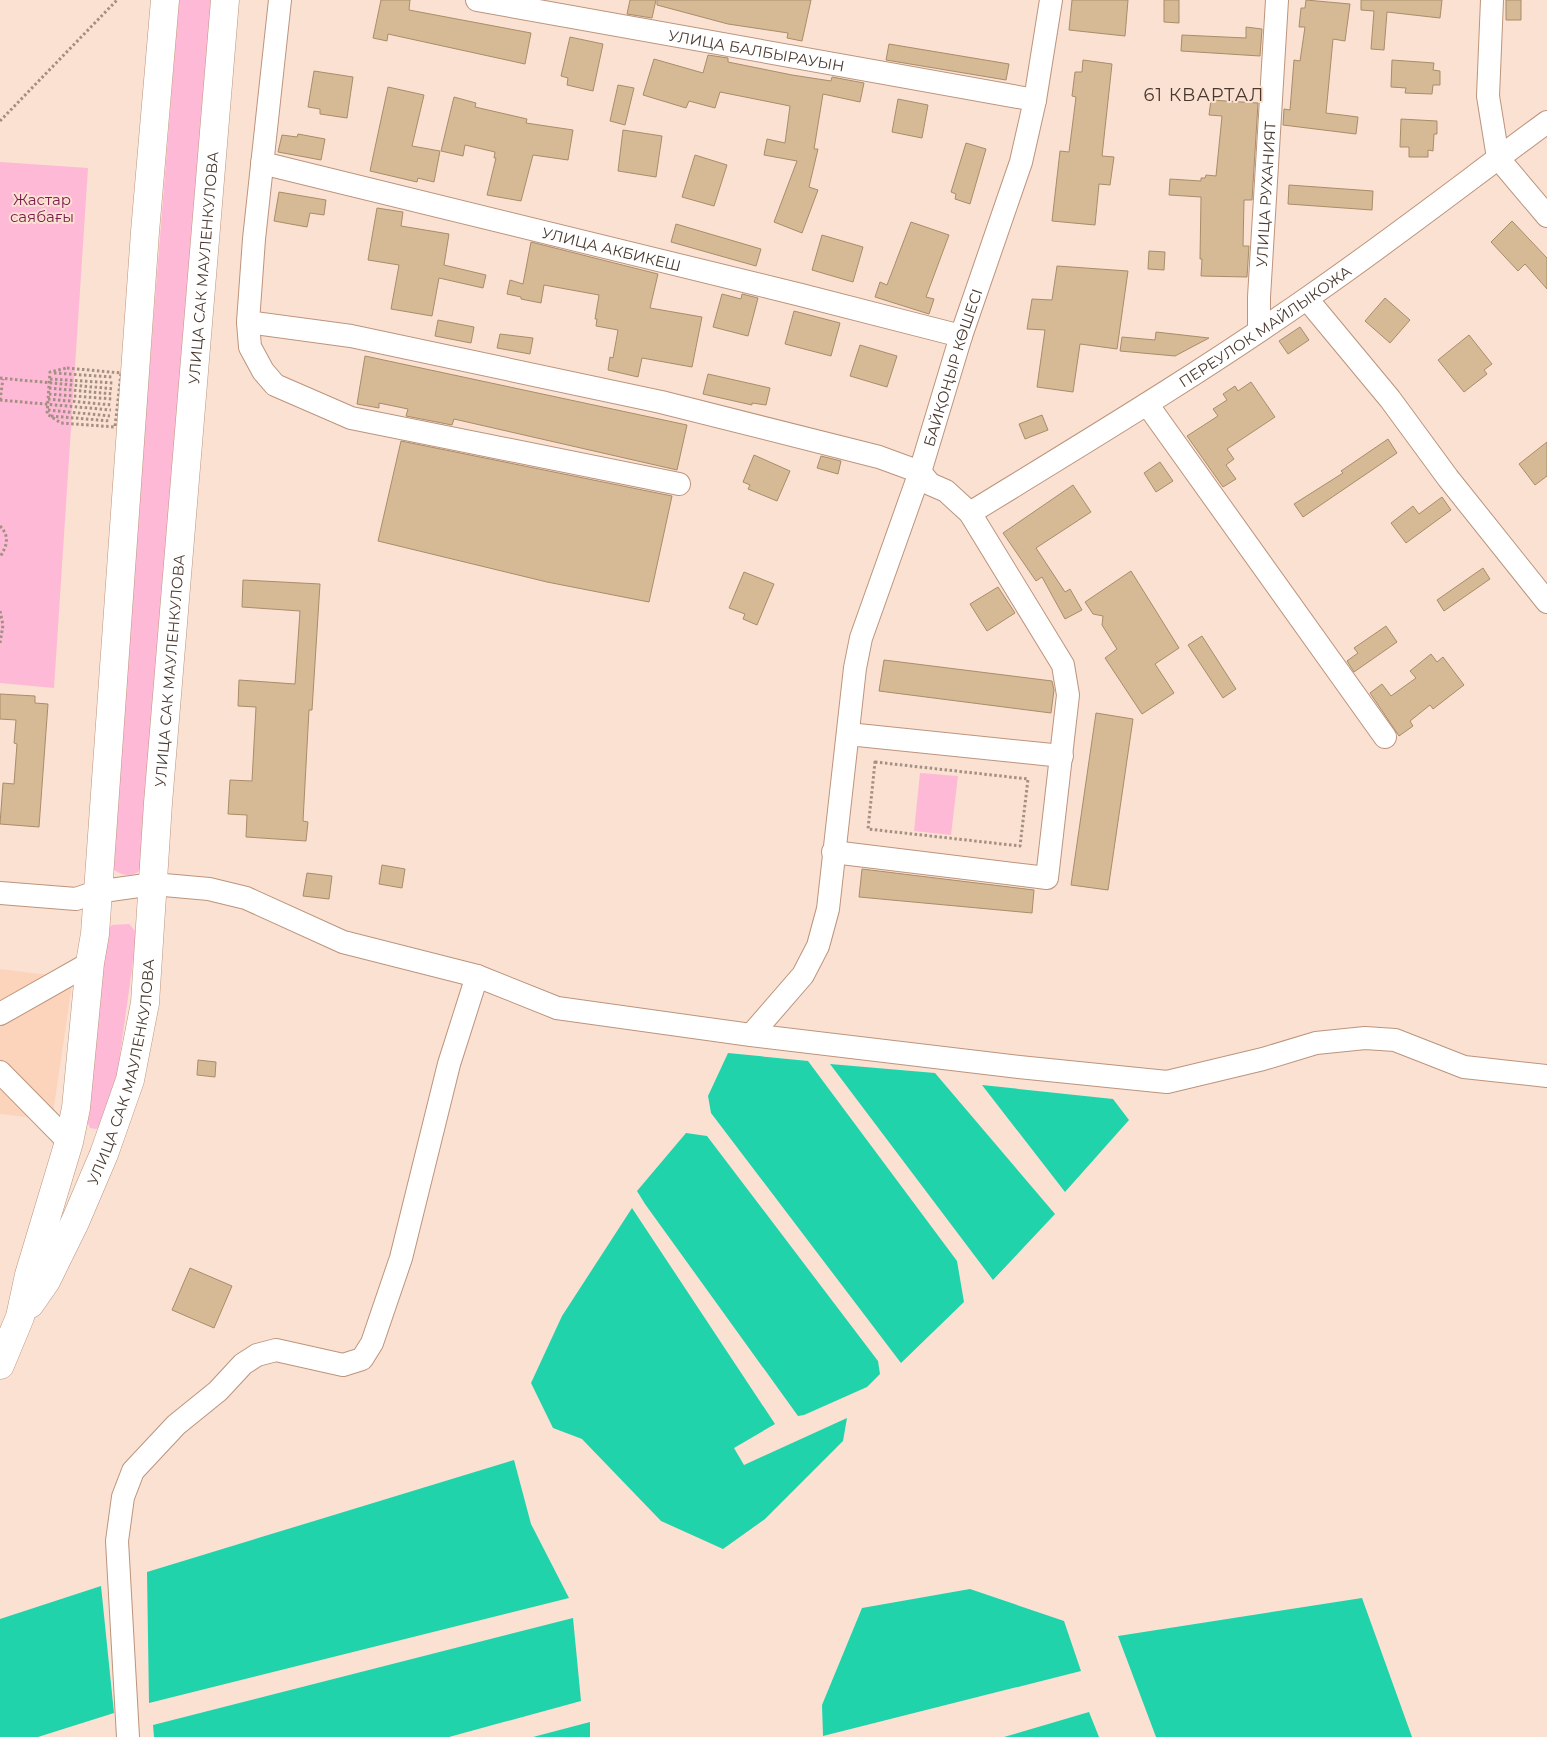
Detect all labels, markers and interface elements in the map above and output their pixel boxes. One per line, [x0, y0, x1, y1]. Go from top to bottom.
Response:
street label: УЛИЦА БАЛБЫРАУЫН [667, 25, 846, 75]
district label: 61 КВАРТАЛ [1144, 84, 1264, 106]
street label: УЛИЦА РУХАНИЯТ [1251, 120, 1279, 268]
street label: УЛИЦА САК МАУЛЕНКУЛОВА [183, 151, 222, 385]
park label: Жастар саябағы [10, 190, 74, 226]
street label: УЛИЦА АКБИКЕШ [540, 222, 683, 275]
street label: ПЕРЕУЛОК МАЙЛЫКОЖА [1175, 261, 1355, 391]
street label: БАЙҚОҢЫР КӨШЕСІ [919, 286, 986, 449]
street label: УЛИЦА САК МАУЛЕНКУЛОВА [150, 553, 188, 788]
street label: УЛИЦА САК МАУЛЕНКУЛОВА [83, 958, 157, 1188]

